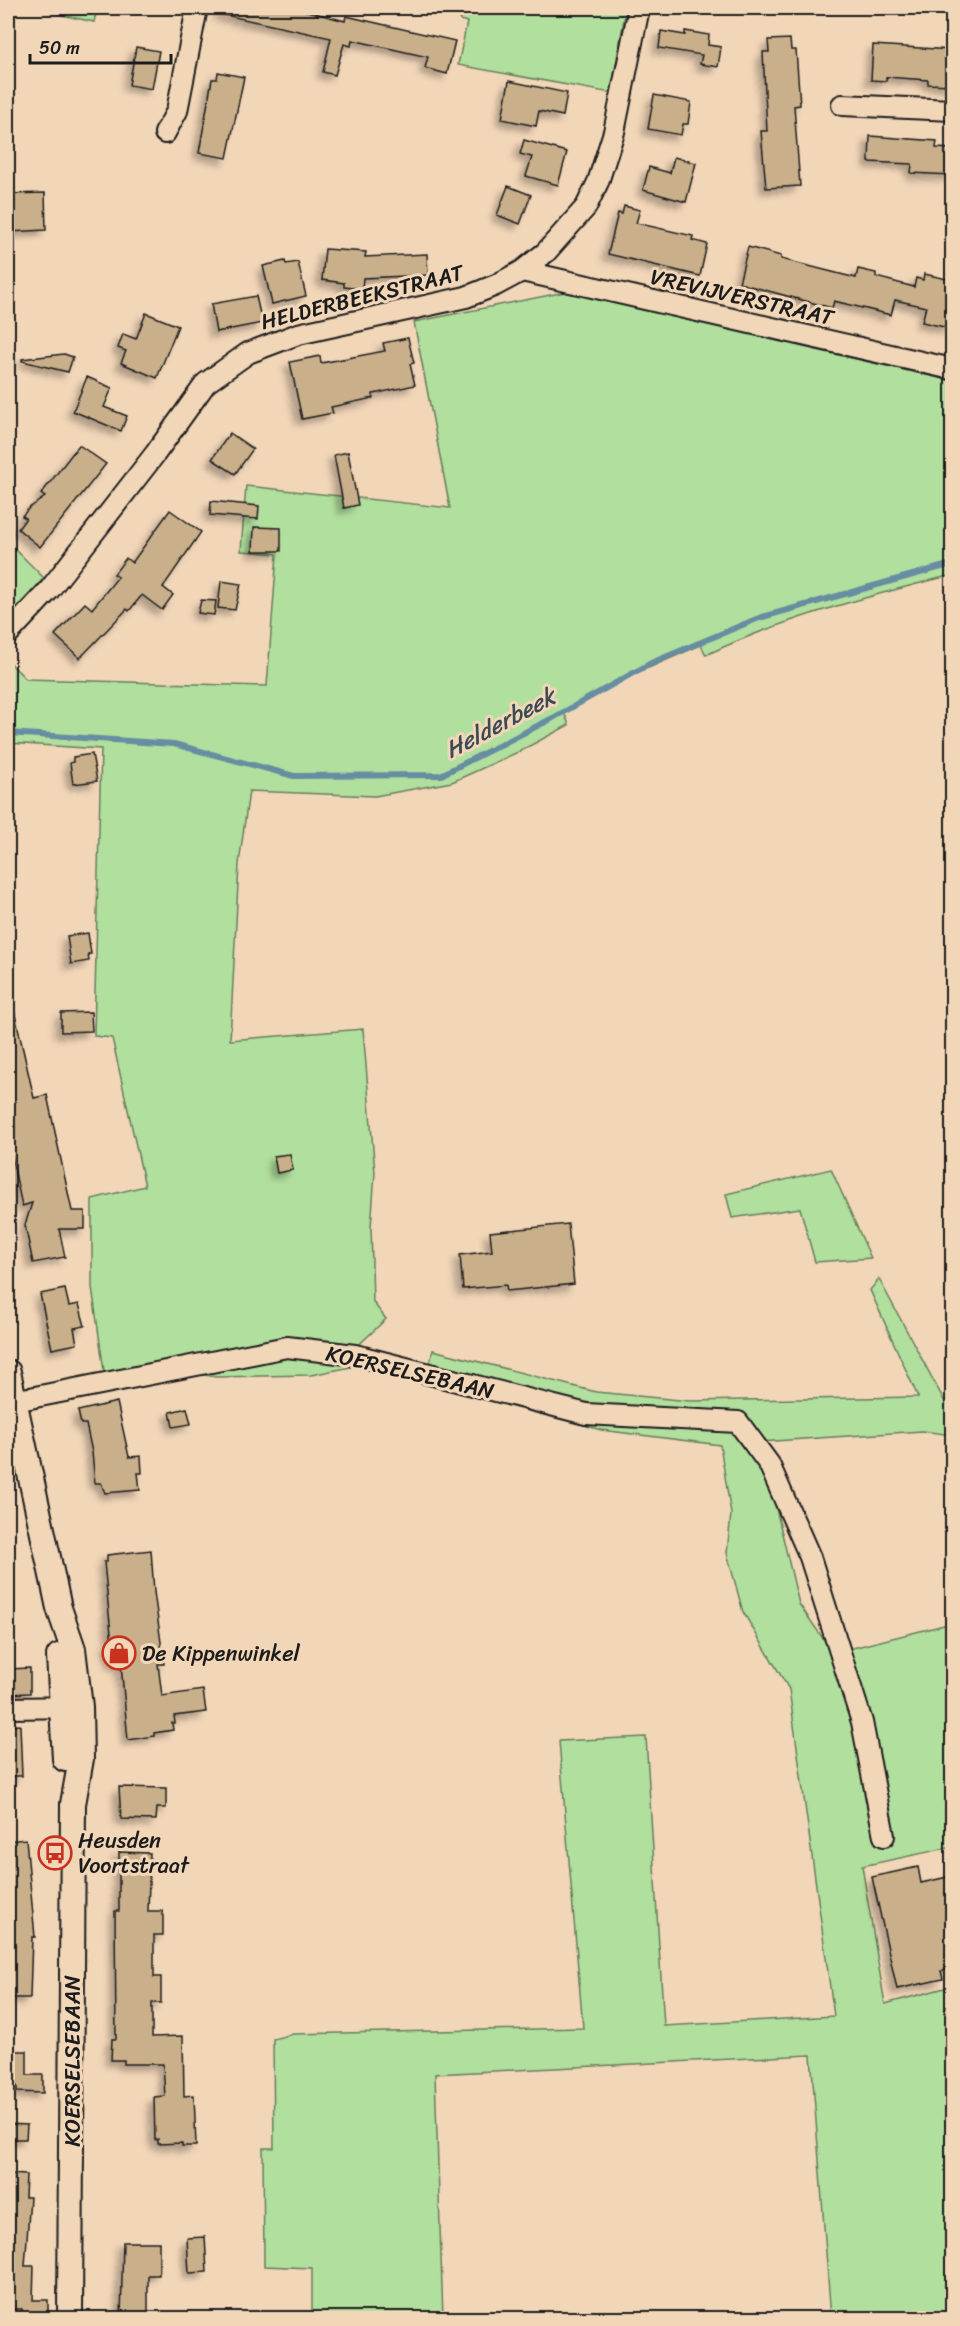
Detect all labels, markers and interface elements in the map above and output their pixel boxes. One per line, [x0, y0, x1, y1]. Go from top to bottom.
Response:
scale bar [30, 27, 171, 65]
text: 50 m [39, 32, 80, 64]
street label: HELDERBEEKSTRAAT [256, 253, 469, 341]
street label: VREVIJVERSTRAAT [647, 257, 839, 337]
water label: Helderbeek [437, 675, 566, 770]
street label: KOERSELSEBAAN [322, 1334, 498, 1410]
place label: De Kippenwinkel [142, 1634, 301, 1673]
shop icon: De Kippenwinkel [101, 1635, 137, 1671]
place label: Heusden Voortstraat [78, 1821, 190, 1885]
bus stop icon: Heusden Voortstraat [37, 1835, 73, 1871]
street label: KOERSELSEBAAN [53, 1975, 92, 2147]

